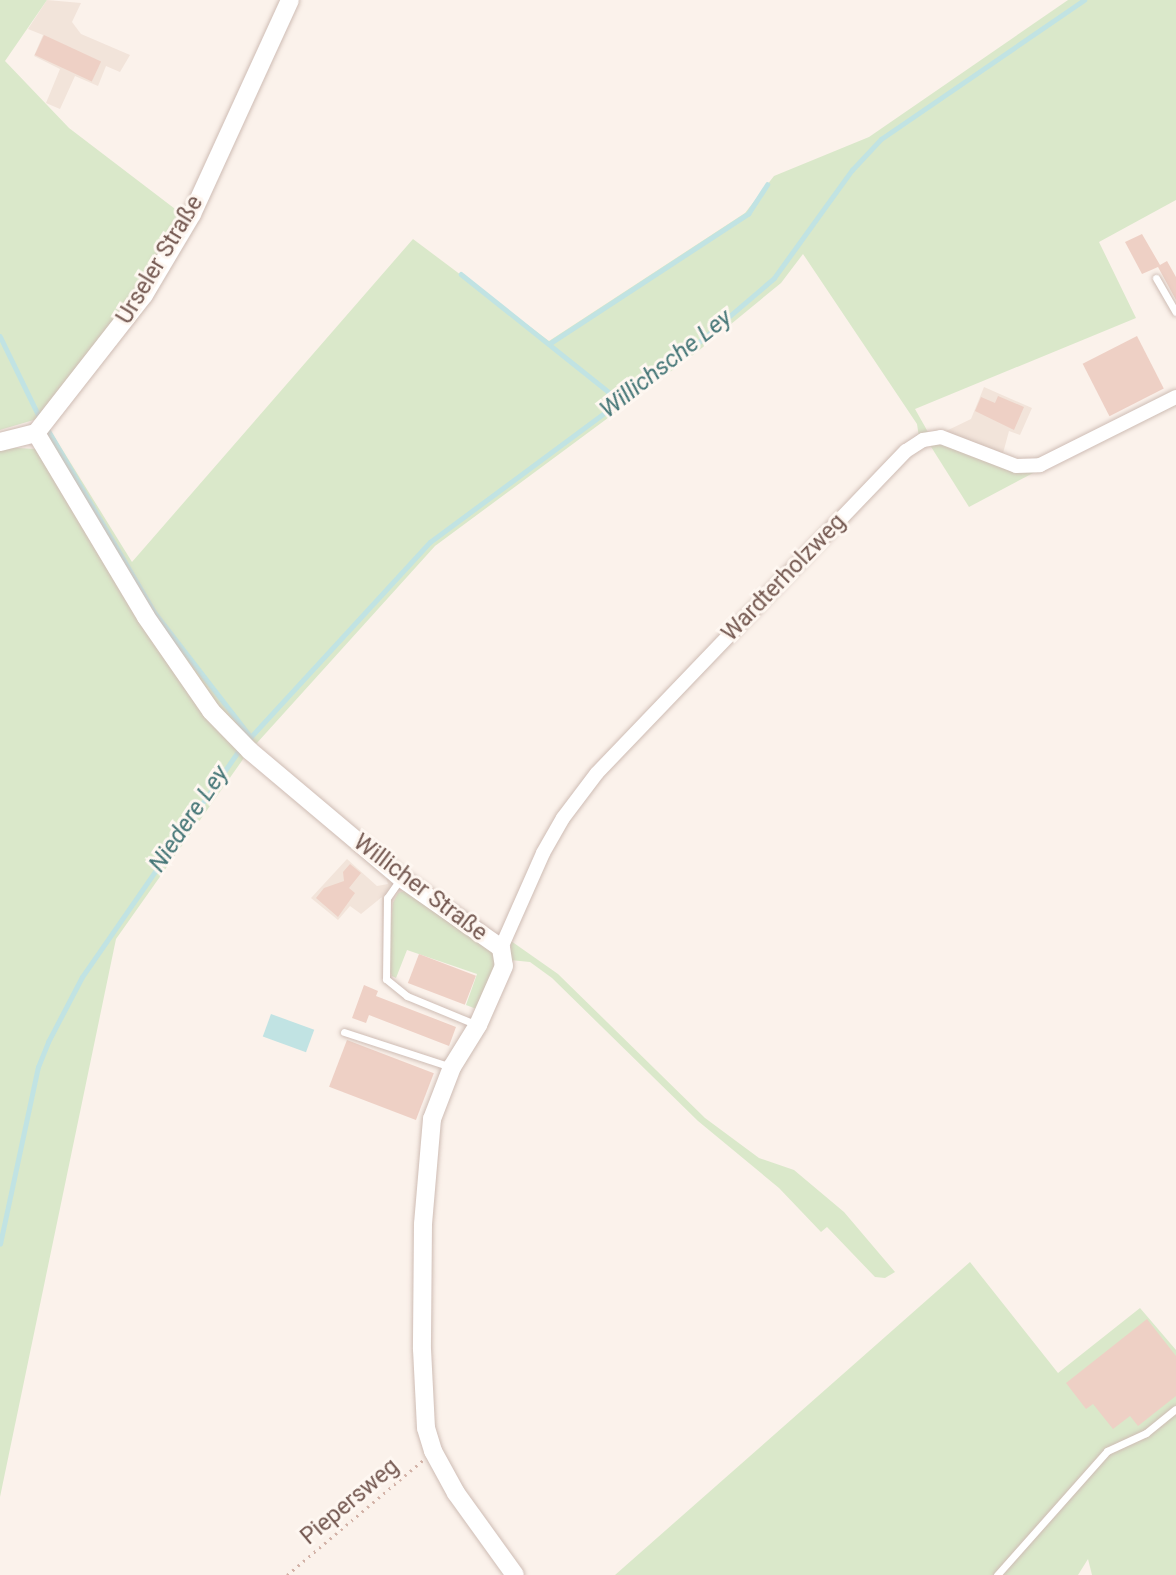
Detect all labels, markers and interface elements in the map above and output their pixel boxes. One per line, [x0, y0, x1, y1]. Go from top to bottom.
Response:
street label: Urseler Straße [111, 191, 209, 329]
water label: Willichsche Ley [594, 304, 738, 424]
street label: Wardterholzweg [716, 509, 852, 647]
water label: Niedere Ley [143, 760, 235, 878]
street label: Willicher Straße [348, 829, 492, 947]
street label: Piepersweg [295, 1453, 405, 1551]

